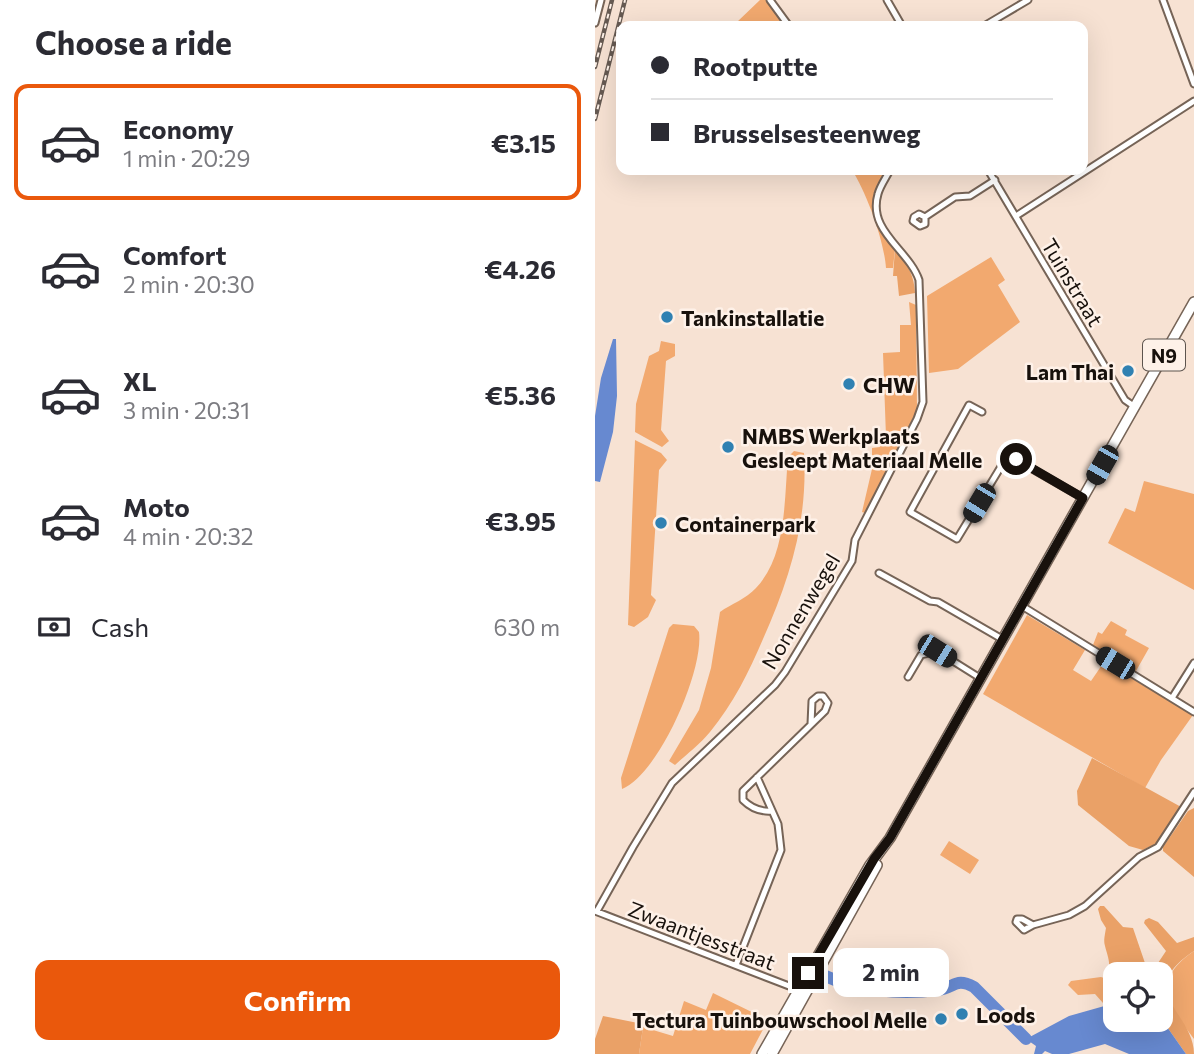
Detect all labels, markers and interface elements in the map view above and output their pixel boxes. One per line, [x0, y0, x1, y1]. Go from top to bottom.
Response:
text: Choose a ride [35, 22, 232, 62]
text: Rootputte [693, 50, 818, 81]
icon: car [39, 111, 102, 174]
text: Economy [123, 113, 234, 144]
text: Brusselsesteenweg [693, 117, 920, 148]
text: €3.15 [491, 127, 556, 158]
text: 1 min · 20:29 [123, 144, 250, 172]
street label: Tuinstraat [1037, 234, 1109, 330]
icon: car [39, 237, 102, 300]
text: Comfort [123, 239, 226, 270]
text: €4.26 [484, 253, 556, 284]
text: 2 min · 20:30 [123, 270, 255, 298]
place label: Tankinstallatie [681, 305, 824, 330]
marker: Tankinstallatie [659, 309, 675, 325]
road number: N9 [1143, 340, 1185, 370]
place label: Lam Thai [1026, 359, 1114, 384]
icon: car [39, 363, 102, 426]
marker: Lam Thai [1120, 363, 1136, 379]
text: XL [123, 365, 157, 396]
place label: CHW [863, 372, 915, 397]
marker: CHW [841, 376, 857, 392]
text: €5.36 [485, 379, 556, 410]
text: 3 min · 20:31 [123, 396, 250, 424]
place label: NMBS Werkplaats Gesleept Materiaal Melle [742, 423, 982, 472]
marker: NMBS Werkplaats Gesleept Materiaal Melle [720, 439, 736, 455]
car [1083, 442, 1122, 488]
route start [1000, 443, 1032, 475]
car [960, 480, 999, 526]
icon: car [39, 489, 102, 552]
text: Moto [123, 491, 190, 522]
text: €3.95 [485, 505, 556, 536]
place label: Containerpark [675, 511, 816, 536]
marker: Containerpark [653, 515, 669, 531]
text: 4 min · 20:32 [123, 522, 254, 550]
street label: Nonnenwegel [756, 549, 844, 673]
icon: cash [35, 608, 73, 646]
text: Cash [91, 611, 149, 642]
text: 630 m [494, 613, 560, 641]
car [914, 631, 961, 671]
car [1092, 643, 1139, 683]
street label: Zwaantjesstraat [625, 896, 779, 974]
callout: 2 min [833, 948, 948, 998]
route end [792, 957, 824, 989]
text: 2 min [862, 958, 920, 986]
button: Confirm [35, 960, 560, 1040]
map controls [1103, 962, 1173, 1032]
button: locate [1103, 962, 1173, 1032]
place label: Loods [976, 1002, 1036, 1027]
marker: Loods [954, 1006, 970, 1022]
place label: Tectura Tuinbouwschool Melle [632, 1007, 927, 1032]
marker: Tectura Tuinbouwschool Melle [933, 1011, 949, 1027]

